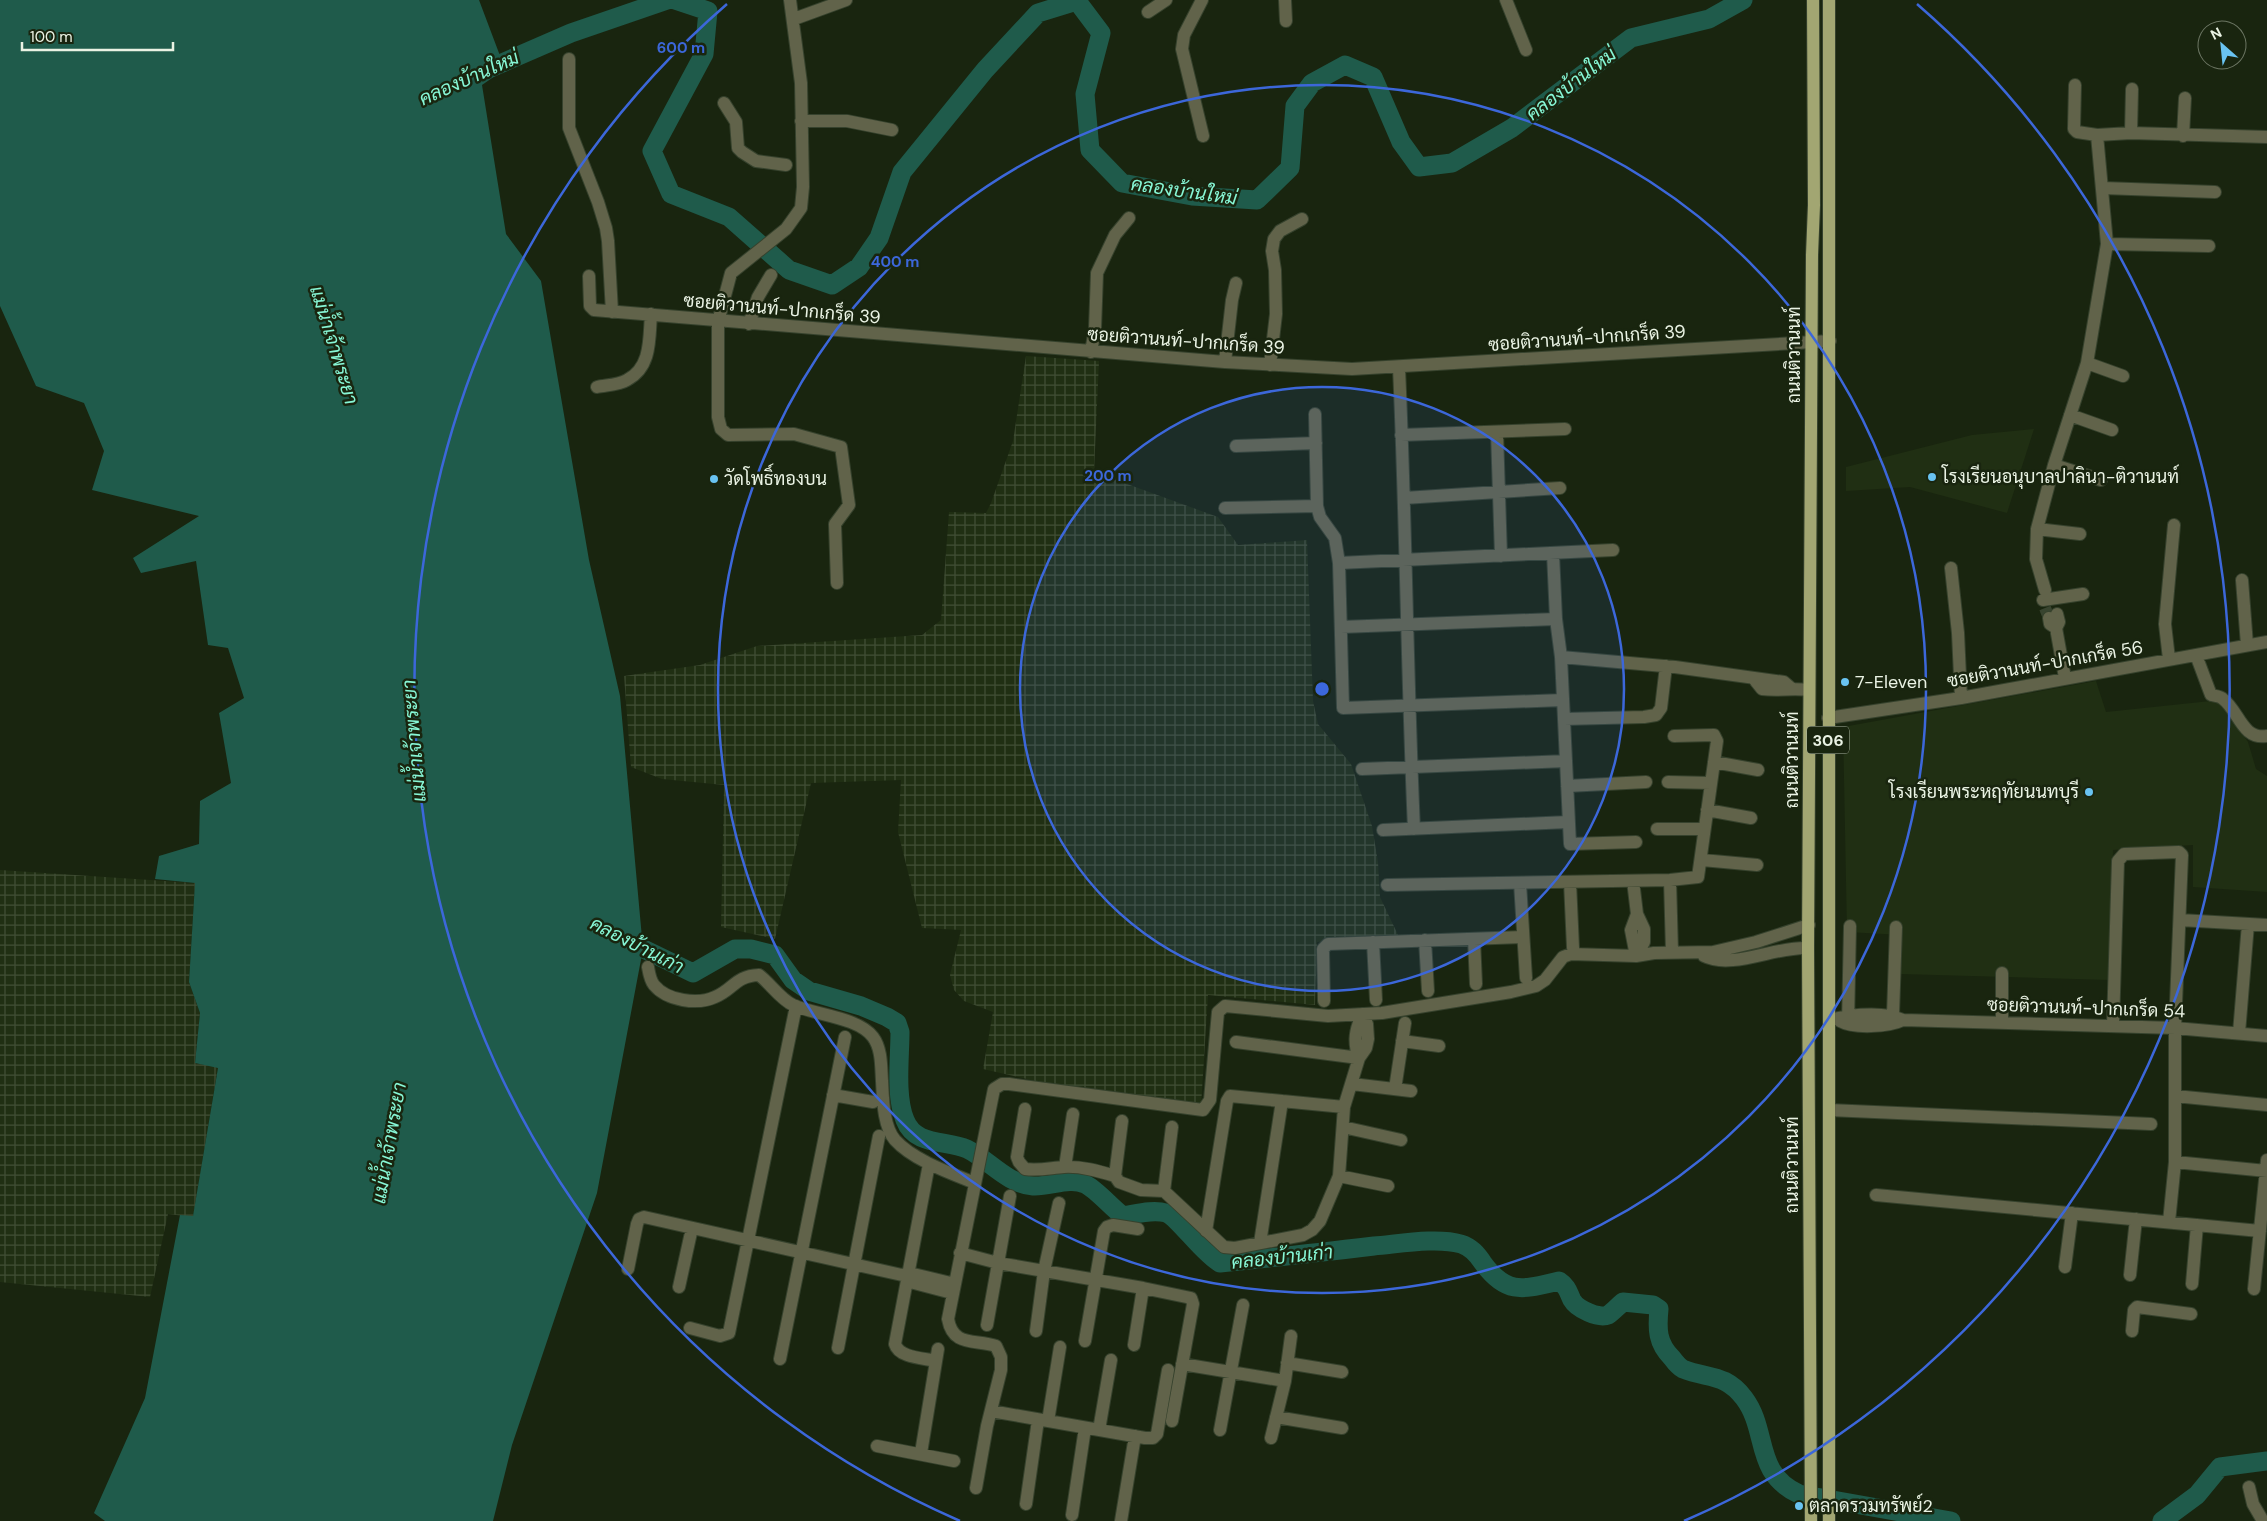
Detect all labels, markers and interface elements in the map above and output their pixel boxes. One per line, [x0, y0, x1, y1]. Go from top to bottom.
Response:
scale bar [22, 20, 174, 52]
north arrow [2197, 20, 2247, 70]
text: N [2207, 23, 2225, 44]
text: 100 m [30, 27, 73, 47]
text: 600 m [657, 38, 705, 58]
water label: คลองบ้านใหม่ [1521, 41, 1622, 126]
water label: คลองบ้านใหม่ [415, 44, 524, 111]
water label: คลองบ้านใหม่ [1129, 171, 1240, 211]
text: 400 m [871, 252, 919, 272]
water label: แม่น้ำเจ้าพระยา [304, 282, 367, 407]
street label: ซอยติวานนท์-ปากเกร็ด 39 [682, 286, 882, 330]
street label: ถนนติวานนท์ [1781, 306, 1806, 404]
street label: ซอยติวานนท์-ปากเกร็ด 39 [1487, 317, 1686, 357]
street label: ซอยติวานนท์-ปากเกร็ด 39 [1087, 320, 1286, 360]
place label: วัดโพธิ์ทองบน [724, 463, 827, 491]
place label: โรงเรียนอนุบาลปาลินา-ติวานนท์ [1941, 464, 2179, 489]
text: 200 m [1084, 466, 1132, 486]
marker: โรงเรียนอนุบาลปาลินา-ติวานนท์ [1926, 471, 1938, 483]
marker: วัดโพธิ์ทองบน [708, 473, 720, 485]
street label: ซอยติวานนท์-ปากเกร็ด 56 [1945, 633, 2145, 693]
place label: 7-Eleven [1855, 670, 1927, 694]
marker: 7-Eleven [1839, 676, 1851, 688]
water label: แม่น้ำเจ้าพระยา [393, 679, 432, 804]
centre of rings [1313, 680, 1331, 698]
street label: ถนนติวานนท์ [1779, 711, 1804, 809]
road number: 306 [1807, 726, 1849, 754]
place label: โรงเรียนพระหฤทัยนนทบุรี [1888, 779, 2079, 804]
marker: โรงเรียนพระหฤทัยนนทบุรี [2083, 786, 2095, 798]
water label: คลองบ้านเก่า [586, 911, 688, 979]
street label: ซอยติวานนท์-ปากเกร็ด 54 [1987, 991, 2186, 1023]
water label: แม่น้ำเจ้าพระยา [363, 1080, 412, 1206]
street label: ถนนติวานนท์ [1779, 1116, 1804, 1214]
water label: คลองบ้านเก่า [1230, 1239, 1334, 1275]
place label: ตลาดรวมทรัพย์2 [1809, 1493, 1933, 1518]
marker: ตลาดรวมทรัพย์2 [1793, 1500, 1805, 1512]

